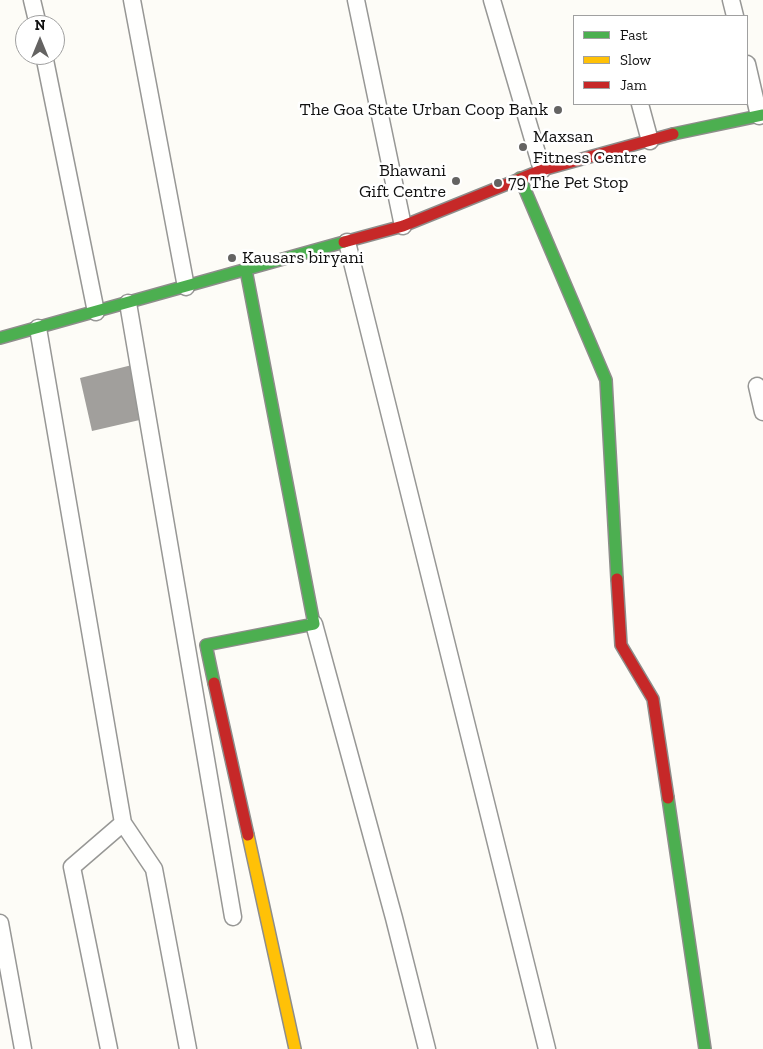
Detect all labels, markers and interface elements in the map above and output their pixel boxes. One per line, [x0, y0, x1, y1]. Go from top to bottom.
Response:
north arrow [15, 15, 65, 65]
legend [573, 15, 748, 105]
text: N [35, 17, 45, 34]
text: Fast [620, 26, 648, 44]
text: Slow [620, 51, 651, 69]
text: Jam [620, 76, 647, 94]
place label: The Goa State Urban Coop Bank [299, 99, 548, 121]
marker: The Goa State Urban Coop Bank [552, 104, 564, 116]
place label: Maxsan Fitness Centre [533, 126, 646, 168]
marker: Maxsan Fitness Centre [517, 141, 529, 153]
place label: Bhawani Gift Centre [359, 160, 446, 202]
place label: 79 The Pet Stop [508, 172, 628, 194]
marker: Bhawani Gift Centre [450, 175, 462, 187]
marker: 79 The Pet Stop [492, 177, 504, 189]
place label: Kausars biryani [242, 247, 364, 269]
marker: Kausars biryani [226, 252, 238, 264]

